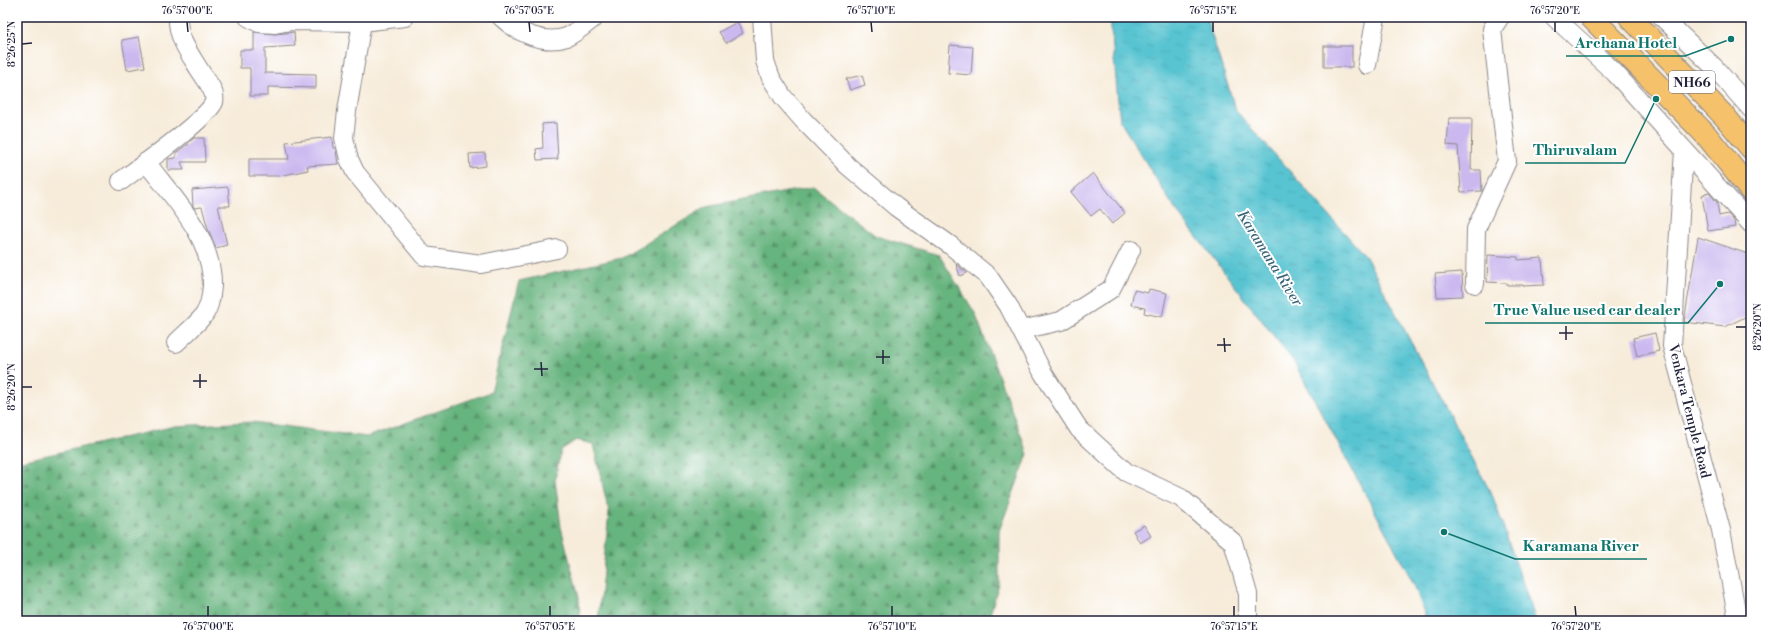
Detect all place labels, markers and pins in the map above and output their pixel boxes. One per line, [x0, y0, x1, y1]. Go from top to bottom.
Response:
callout: Archana Hotel [1566, 29, 1685, 56]
callout: Thiruvalam [1525, 136, 1625, 163]
callout: True Value used car dealer [1485, 296, 1688, 323]
callout: Karamana River [1515, 532, 1647, 559]

